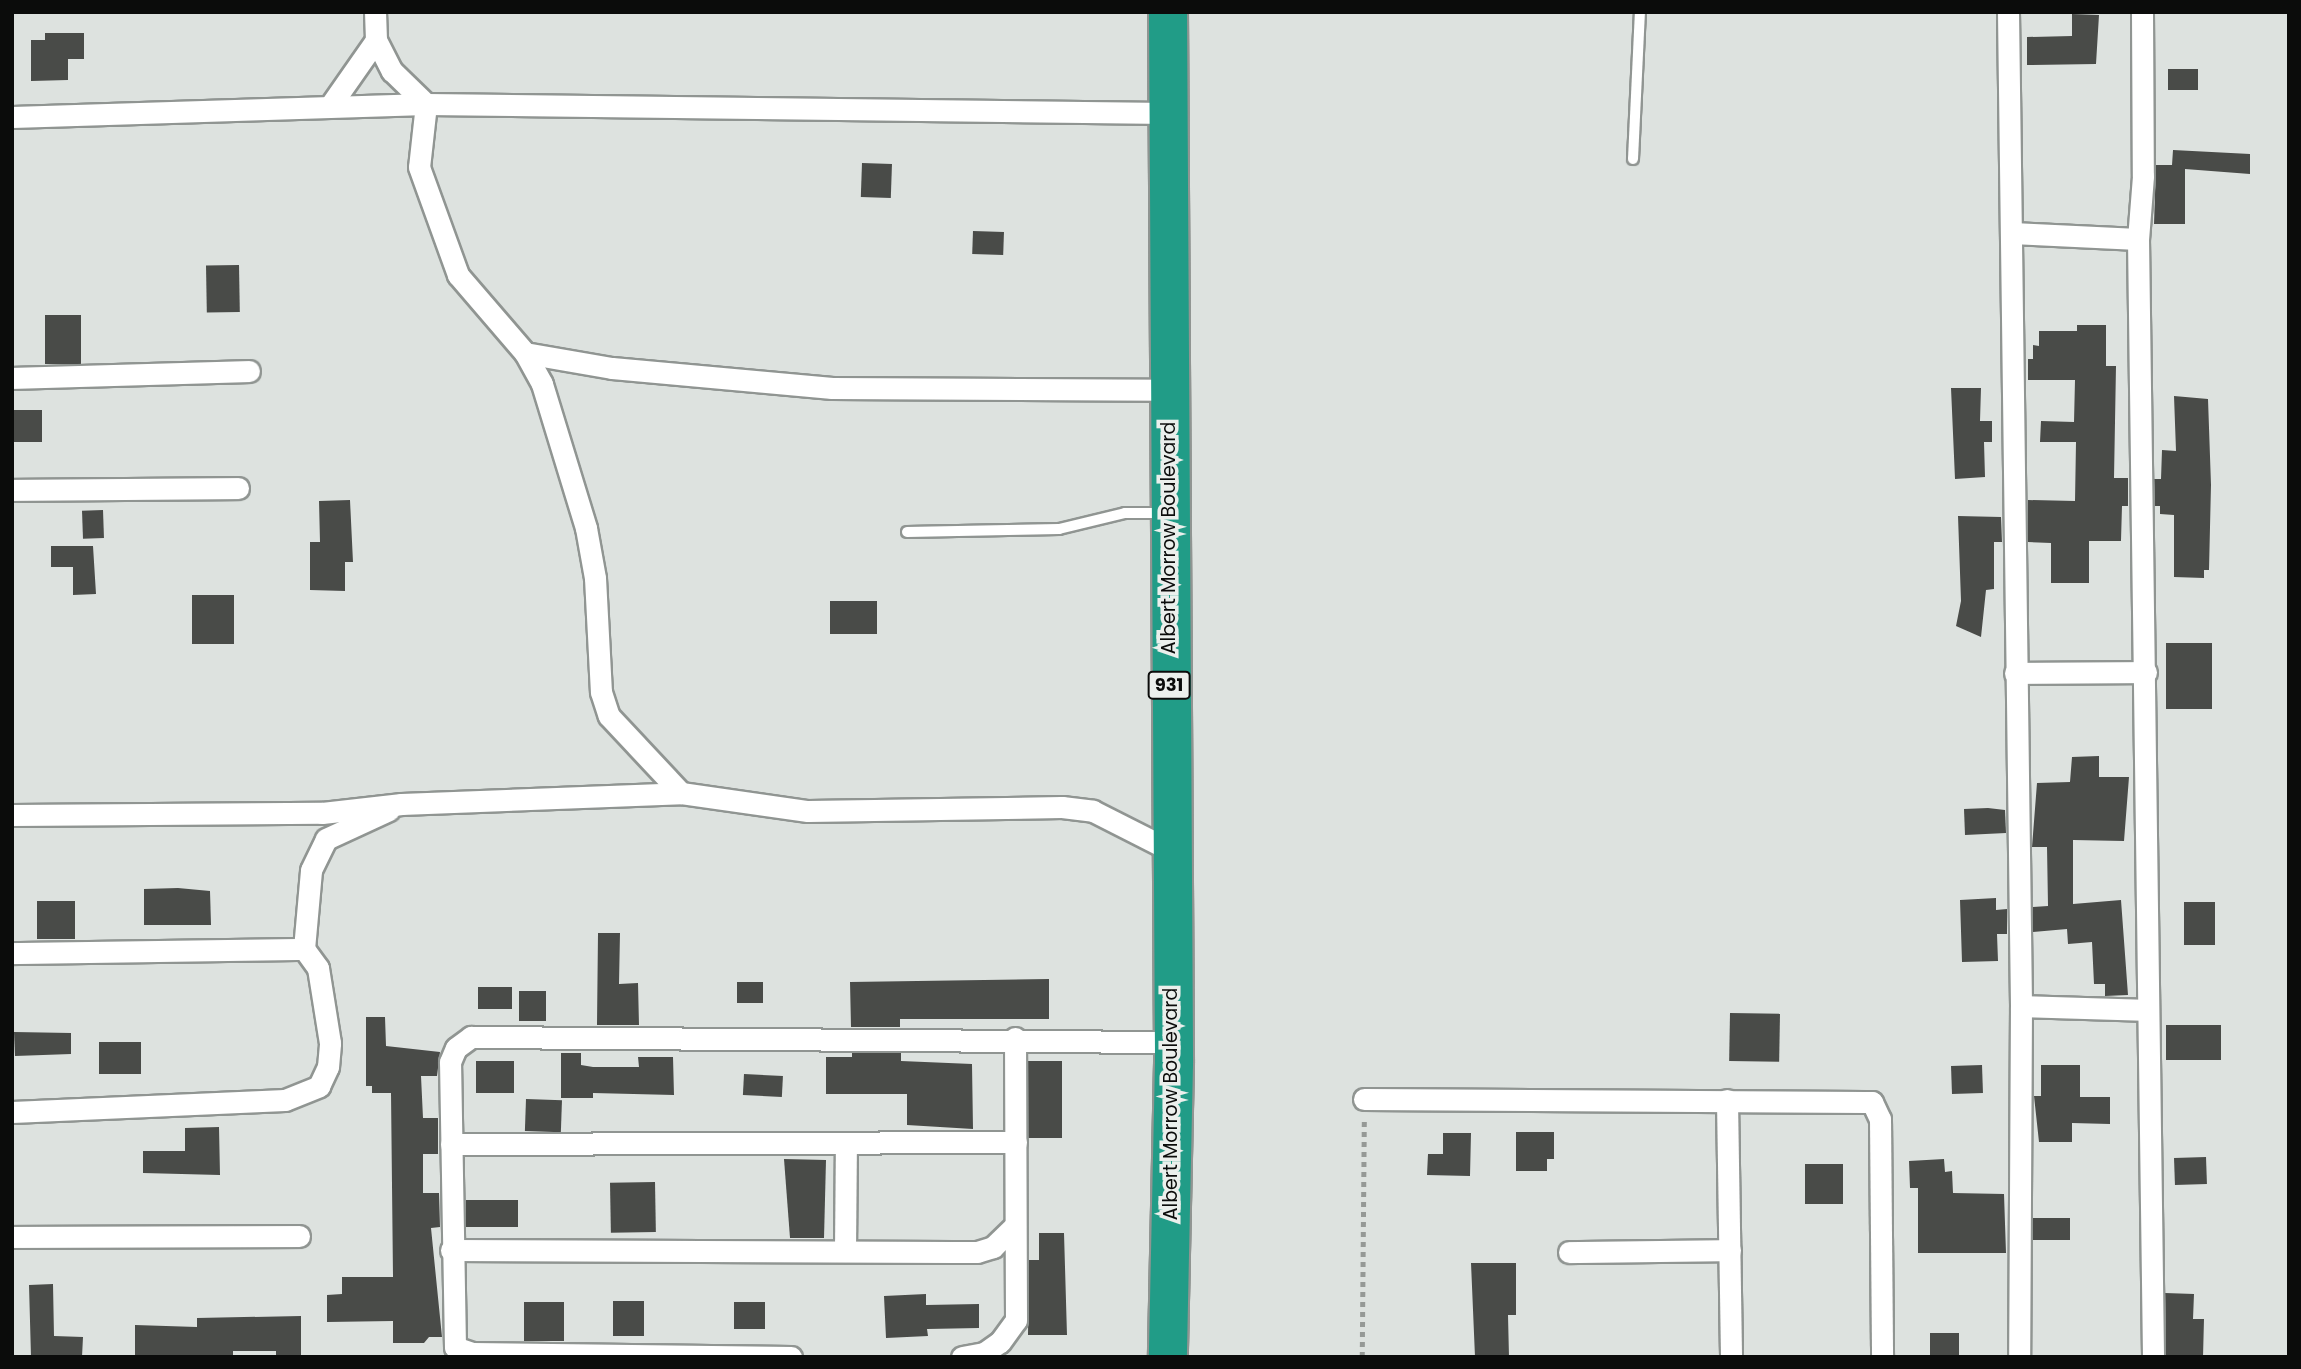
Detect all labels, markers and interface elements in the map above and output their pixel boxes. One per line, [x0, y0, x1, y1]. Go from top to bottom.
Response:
street label: Albert Morrow Boulevard [1158, 422, 1180, 654]
road number: 931 [1146, 670, 1192, 700]
street label: Albert Morrow Boulevard [1160, 988, 1182, 1220]

